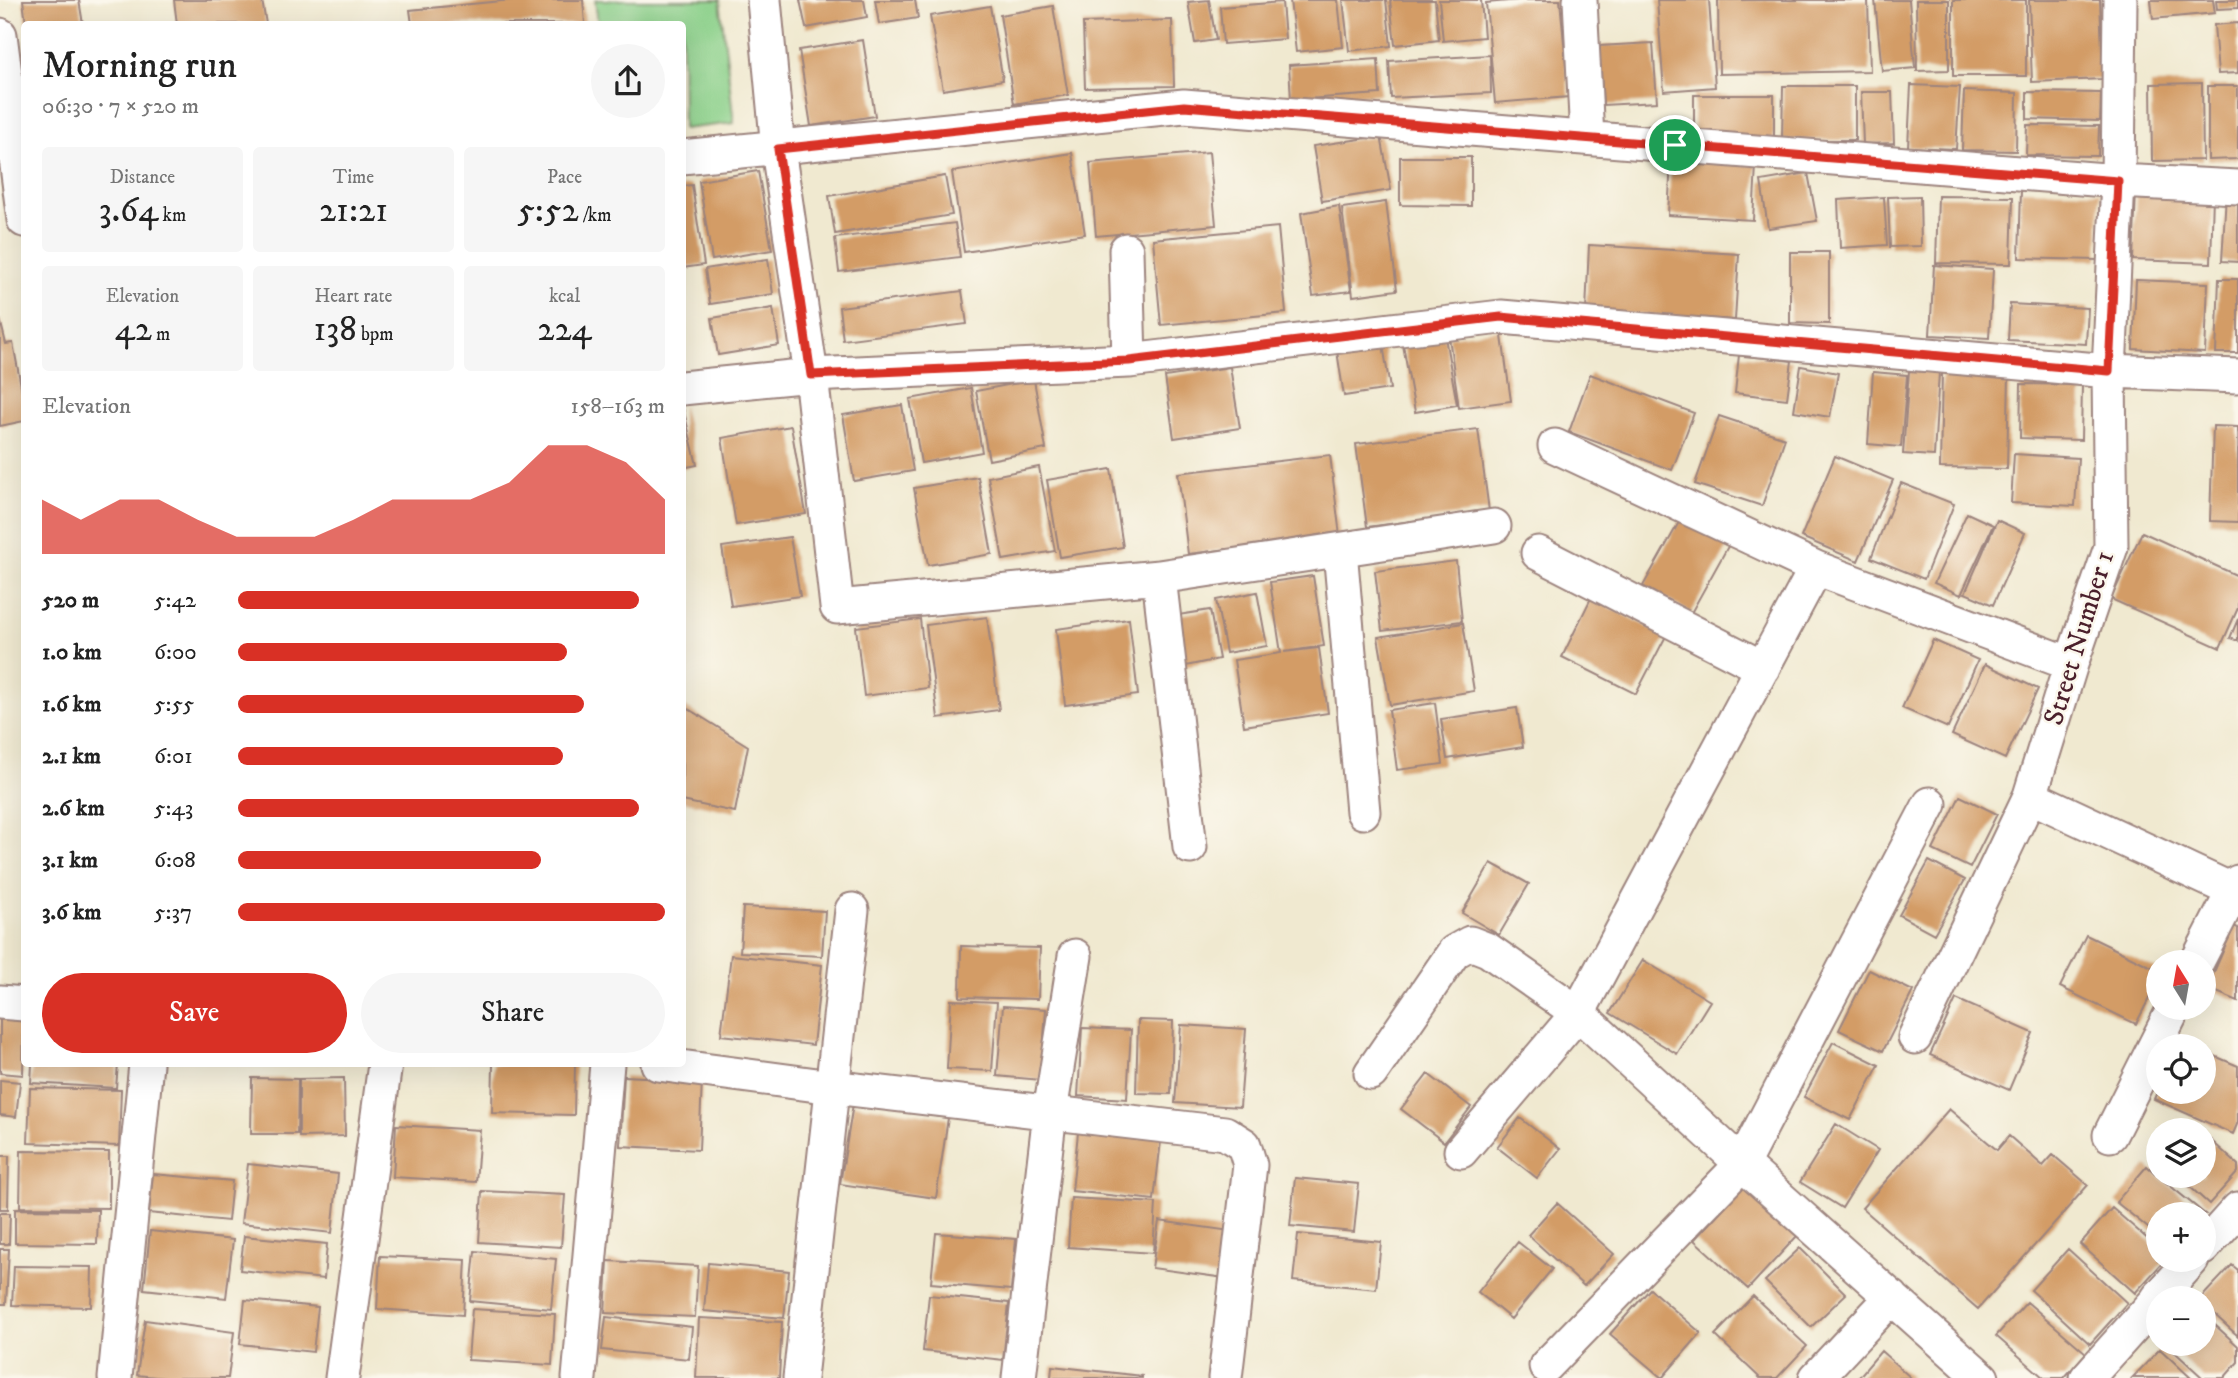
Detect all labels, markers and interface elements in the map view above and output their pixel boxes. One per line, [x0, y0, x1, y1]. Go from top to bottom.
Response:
text: Morning run [42, 42, 237, 90]
button: share [591, 44, 665, 118]
text: 06:30 · 7 × 520 m [42, 92, 199, 121]
pin [1645, 115, 1705, 175]
icon: arrive [1656, 126, 1694, 164]
text: Distance [110, 166, 175, 189]
text: Time [333, 166, 374, 189]
text: Pace [547, 166, 582, 189]
text: 3.64 [99, 189, 158, 233]
text: 21:21 [319, 189, 388, 233]
text: 5:52 [517, 189, 579, 233]
text: km [158, 204, 186, 227]
text: /km [579, 204, 612, 227]
text: Elevation [106, 285, 179, 308]
text: Heart rate [315, 285, 392, 308]
text: kcal [549, 285, 580, 308]
text: 42 [115, 308, 152, 352]
text: 138 [313, 308, 357, 352]
text: 224 [537, 308, 592, 352]
text: m [152, 323, 170, 346]
text: bpm [357, 323, 394, 346]
text: Elevation [42, 392, 131, 421]
text: 158–163 m [571, 392, 665, 421]
street label: Street Number 1 [2036, 547, 2122, 729]
text: 520 m [42, 586, 99, 615]
text: 5:42 [154, 586, 196, 615]
text: 1.0 km [42, 638, 102, 667]
text: 6:00 [154, 638, 197, 667]
text: 1.6 km [42, 690, 101, 719]
text: 5:55 [154, 690, 194, 719]
text: 2.1 km [42, 742, 101, 771]
text: 6:01 [154, 742, 193, 771]
text: 2.6 km [42, 794, 105, 823]
text: 5:43 [154, 794, 193, 823]
text: 3.1 km [42, 846, 98, 875]
text: 6:08 [154, 846, 196, 875]
text: 3.6 km [42, 898, 102, 927]
text: 5:37 [154, 898, 192, 927]
north arrow [2146, 950, 2216, 1020]
map controls [2146, 950, 2216, 1356]
button: Save [42, 973, 347, 1053]
button: Share [361, 973, 665, 1053]
button: locate [2146, 1034, 2216, 1104]
button: layers [2146, 1118, 2216, 1188]
button: + [2146, 1202, 2216, 1272]
button: − [2146, 1286, 2216, 1356]

